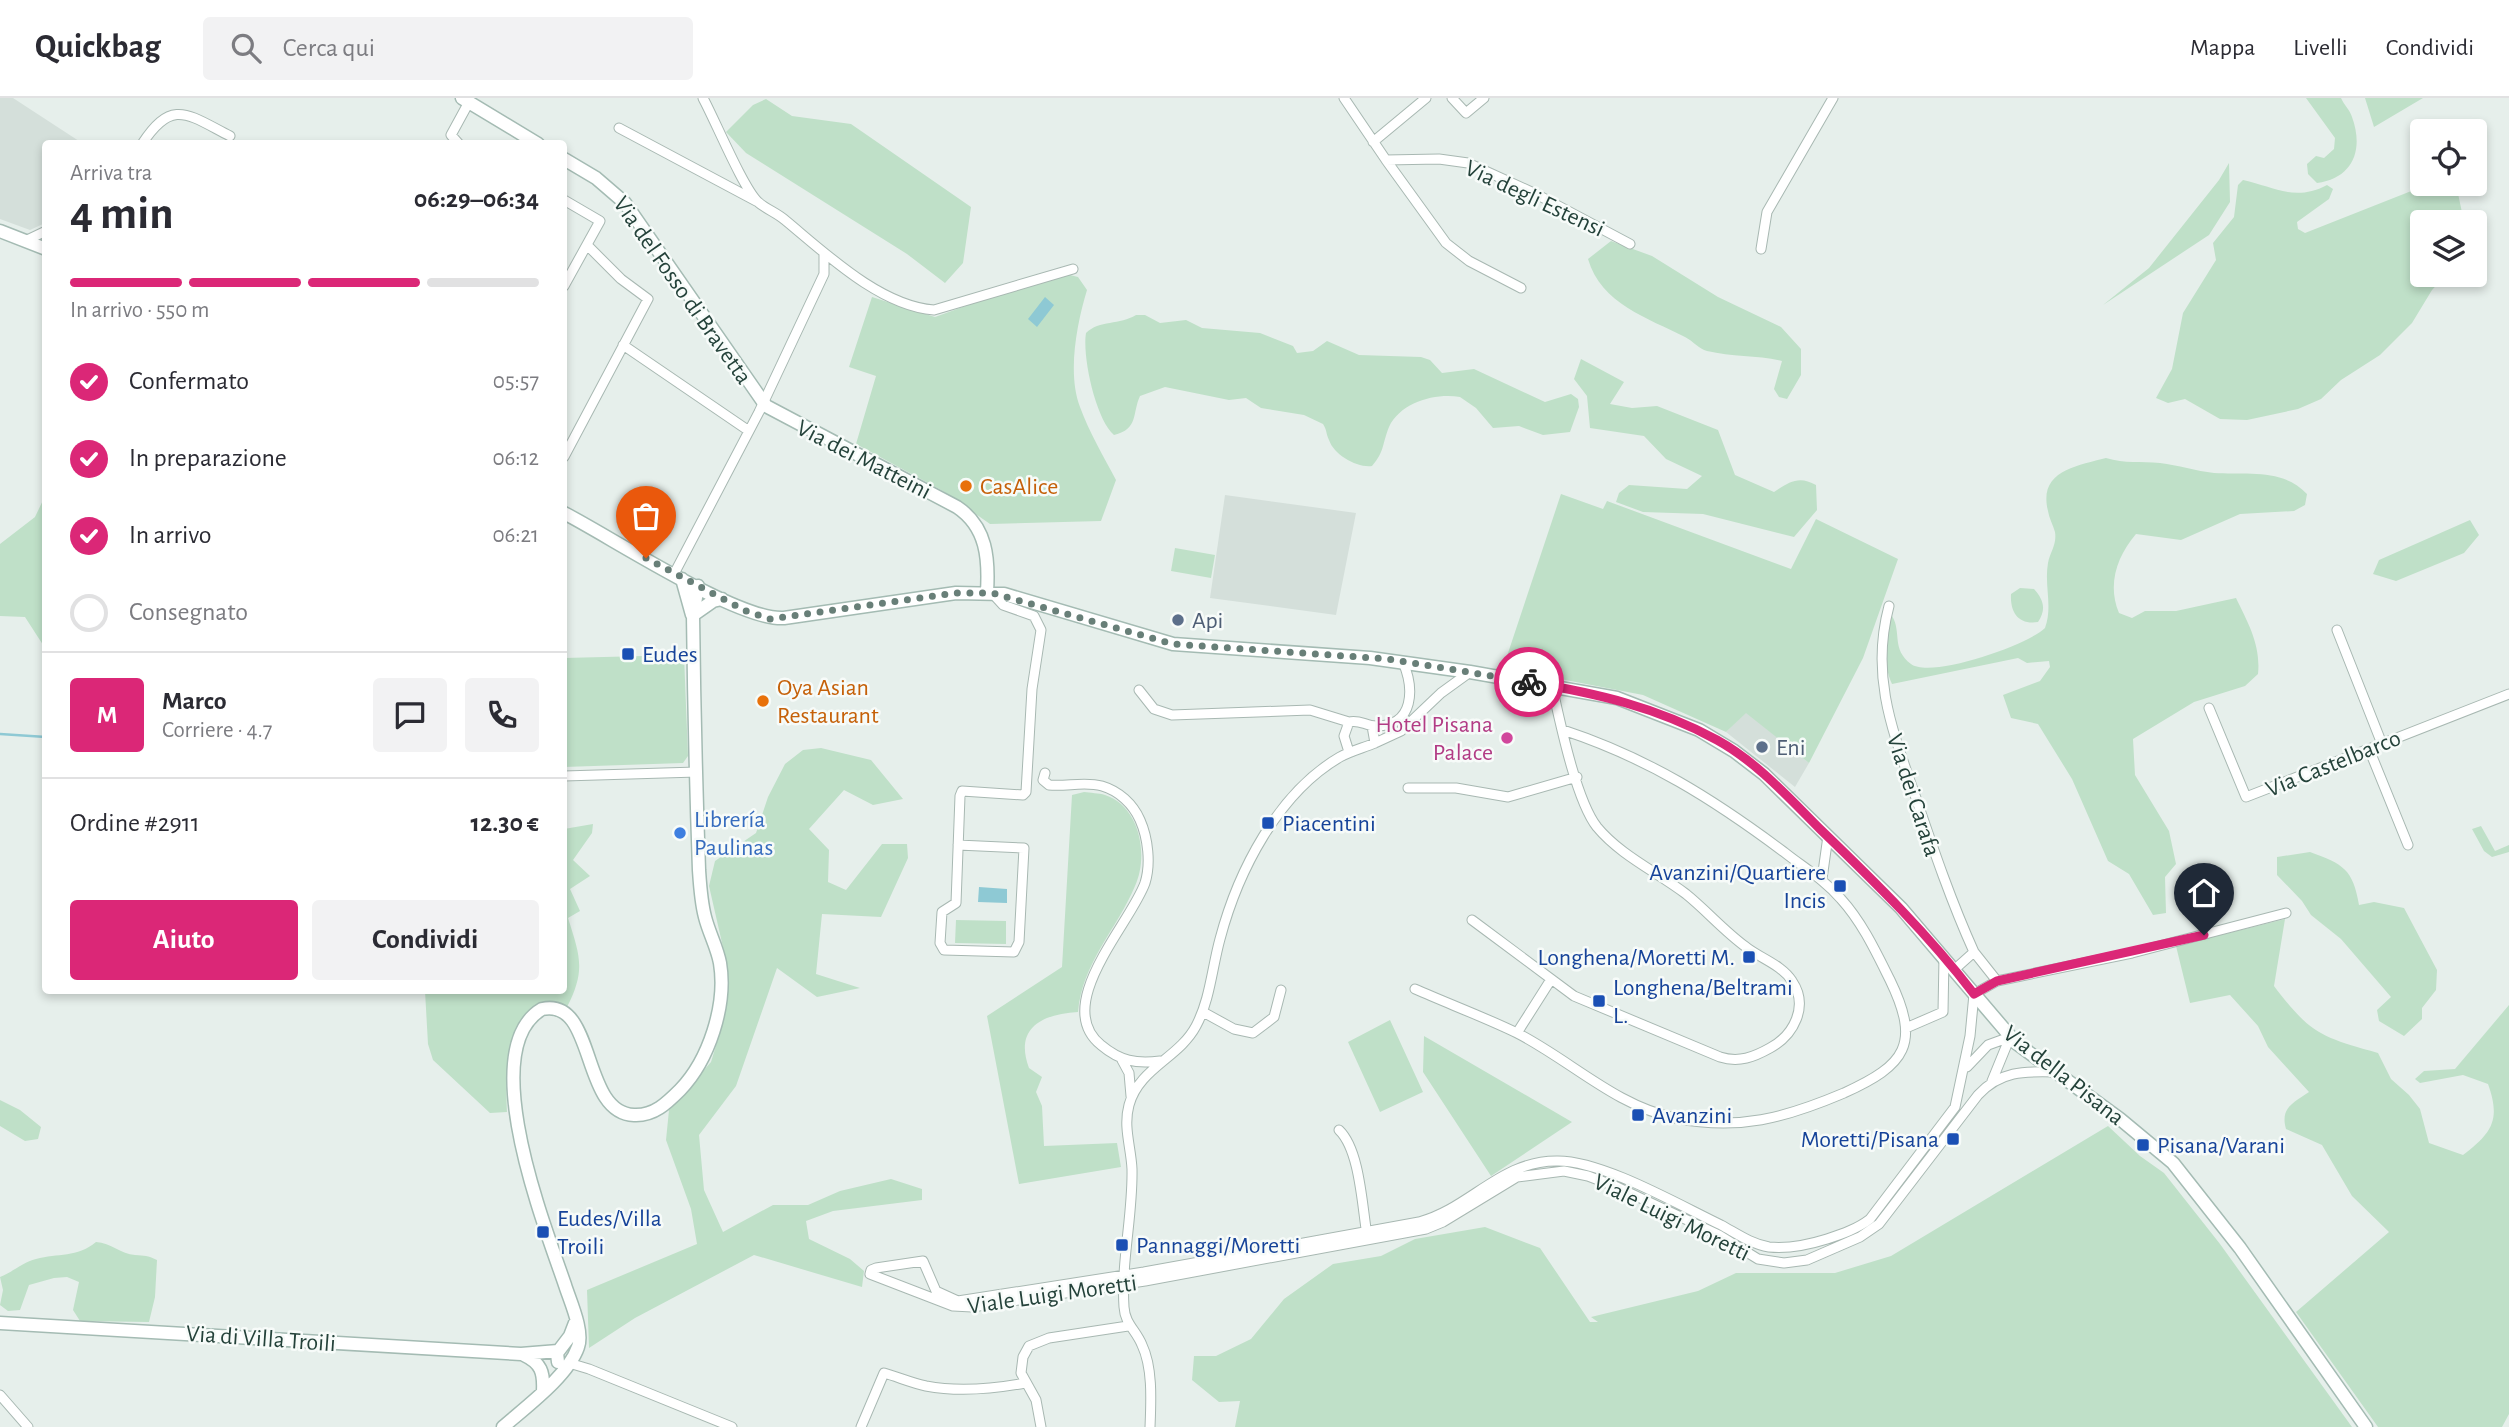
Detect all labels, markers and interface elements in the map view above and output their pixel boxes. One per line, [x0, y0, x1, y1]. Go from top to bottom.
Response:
search box [203, 17, 693, 80]
icon: search [227, 29, 265, 67]
text: Quickbag [35, 31, 161, 64]
text: Cerca qui [283, 35, 375, 61]
text: Mappa [2190, 36, 2255, 60]
text: Livelli [2293, 36, 2348, 60]
text: Condividi [2386, 36, 2474, 60]
map controls [2410, 119, 2487, 287]
button: locate [2410, 119, 2487, 196]
street label: Via degli Estensi [1461, 156, 1608, 242]
text: Arriva tra [70, 162, 152, 185]
text: 06:29–06:34 [414, 186, 539, 212]
text: 4 min [70, 191, 174, 237]
street label: Via del Fosso di Bravetta [608, 192, 756, 389]
button: layers [2410, 210, 2487, 287]
text: In arrivo · 550 m [70, 299, 210, 322]
icon: check [70, 363, 108, 401]
text: Confermato [129, 368, 249, 394]
text: 05:57 [493, 370, 539, 393]
street label: Via dei Matteini [792, 416, 935, 504]
icon: check [70, 440, 108, 478]
text: In preparazione [129, 445, 287, 471]
text: 06:12 [492, 447, 539, 470]
place label: CasAlice [980, 475, 1058, 499]
marker: CasAlice [958, 478, 974, 494]
pin [616, 486, 676, 558]
icon: bag [627, 497, 665, 535]
icon: check [70, 517, 108, 555]
text: In arrivo [129, 522, 212, 548]
text: 06:21 [492, 524, 539, 547]
text: Consegnato [129, 599, 248, 625]
place label: Api [1192, 609, 1223, 633]
marker: Api [1170, 612, 1186, 628]
place label: Eudes [642, 643, 698, 667]
marker: Eudes [620, 646, 636, 662]
courier [1494, 647, 1564, 717]
icon: bike [1510, 663, 1548, 701]
place label: Oya Asian Restaurant [777, 676, 879, 728]
button: chat [373, 678, 447, 752]
button: phone [465, 678, 539, 752]
text: Marco [162, 688, 227, 714]
marker: Oya Asian Restaurant [755, 693, 771, 709]
text: M [97, 702, 117, 728]
place label: Hotel Pisana Palace [1376, 713, 1493, 765]
text: Corriere · 4.7 [162, 719, 272, 742]
street label: Via Castelbarco [2263, 726, 2404, 802]
marker: Hotel Pisana Palace [1499, 730, 1515, 746]
street label: Via dei Carafa [1882, 731, 1944, 860]
place label: Eni [1776, 736, 1806, 760]
marker: Eni [1754, 739, 1770, 755]
place label: Librería Paulinas [694, 808, 773, 860]
text: Ordine #2911 [70, 810, 200, 836]
text: 12.30 € [471, 810, 539, 836]
place label: Piacentini [1282, 812, 1376, 836]
marker: Piacentini [1260, 815, 1276, 831]
marker: Librería Paulinas [672, 825, 688, 841]
place label: Avanzini/Quartiere Incis [1649, 861, 1826, 913]
pin [2174, 863, 2234, 935]
icon: home [2185, 874, 2223, 912]
marker: Avanzini/Quartiere Incis [1832, 878, 1848, 894]
button: Aiuto [70, 900, 298, 980]
button: Condividi [312, 900, 539, 980]
place label: Longhena/Moretti M. [1538, 946, 1735, 970]
marker: Longhena/Moretti M. [1741, 949, 1757, 965]
place label: Longhena/Beltrami L. [1613, 976, 1793, 1028]
marker: Longhena/Beltrami L. [1591, 993, 1607, 1009]
street label: Via della Pisana [1998, 1021, 2128, 1130]
place label: Avanzini [1652, 1104, 1732, 1128]
marker: Avanzini [1630, 1107, 1646, 1123]
place label: Moretti/Pisana [1801, 1128, 1939, 1152]
marker: Moretti/Pisana [1945, 1131, 1961, 1147]
place label: Pisana/Varani [2157, 1134, 2285, 1158]
marker: Pisana/Varani [2135, 1137, 2151, 1153]
street label: Viale Luigi Moretti [1590, 1170, 1754, 1266]
place label: Eudes/Villa Troili [557, 1207, 662, 1259]
marker: Eudes/Villa Troili [535, 1224, 551, 1240]
place label: Pannaggi/Moretti [1136, 1234, 1300, 1258]
marker: Pannaggi/Moretti [1114, 1237, 1130, 1253]
street label: Viale Luigi Moretti [966, 1271, 1138, 1319]
street label: Via di Villa Troili [185, 1322, 337, 1356]

